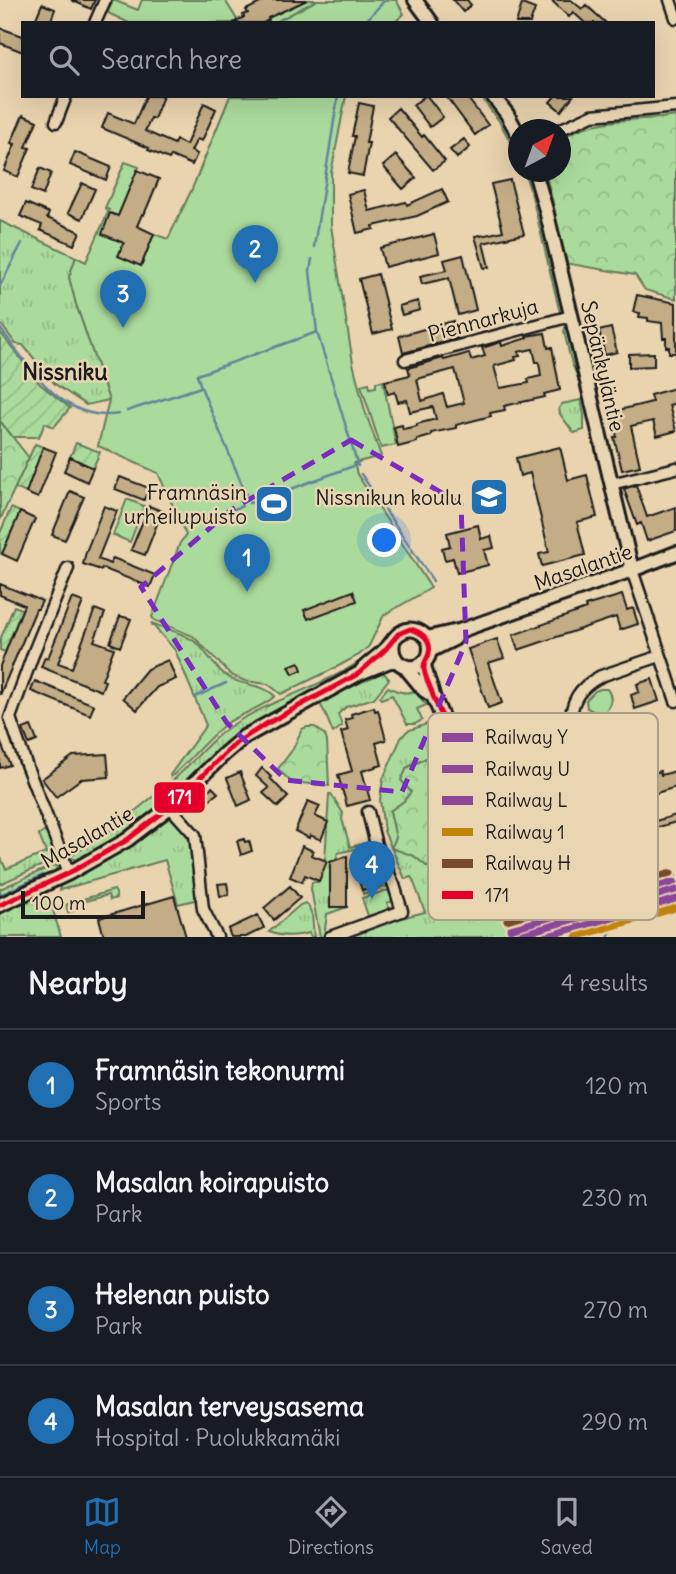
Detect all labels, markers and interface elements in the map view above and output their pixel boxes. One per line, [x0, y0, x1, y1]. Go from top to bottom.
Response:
search box [21, 21, 655, 98]
icon: search [45, 41, 83, 79]
text: Search here [101, 43, 242, 76]
north arrow [508, 119, 571, 182]
pin: 2 [232, 225, 278, 283]
pin: 3 [100, 270, 146, 328]
street label: Piennarkuja [425, 292, 541, 348]
street label: Sepänkyläntie [575, 298, 631, 434]
district label: Nissniku [22, 357, 108, 386]
school or university icon: Nissnikun koulu [468, 476, 510, 518]
place label: Framnäsin urheilupuisto [124, 479, 247, 530]
sports icon: Framnäsin urheilupuisto [253, 483, 295, 525]
place label: Nissnikun koulu [315, 484, 462, 511]
your location [367, 523, 401, 557]
pin: 1 [224, 534, 270, 592]
street label: Masalantie [530, 538, 636, 596]
legend [428, 713, 658, 920]
text: Railway Y [485, 725, 568, 749]
text: Railway U [485, 757, 570, 781]
line badge: 171 [153, 781, 206, 814]
text: 171 [168, 785, 192, 809]
text: Railway L [485, 788, 568, 812]
street label: Masalantie [36, 800, 138, 874]
text: Railway 1 [485, 820, 565, 844]
pin: 4 [349, 841, 395, 899]
text: Railway H [485, 851, 571, 875]
text: 171 [485, 883, 509, 907]
scale bar [21, 888, 145, 920]
text: 100 m [32, 891, 86, 915]
text: Nearby [28, 964, 128, 1002]
text: 4 results [561, 968, 648, 997]
text: Framnäsin tekonurmi [95, 1054, 345, 1087]
text: 1 [46, 1071, 56, 1100]
text: 120 m [585, 1071, 648, 1100]
text: Sports [95, 1087, 161, 1116]
text: Masalan koirapuisto [95, 1166, 329, 1199]
text: 2 [45, 1183, 57, 1212]
text: 230 m [582, 1183, 648, 1212]
text: Park [95, 1199, 143, 1228]
text: Helenan puisto [95, 1278, 270, 1311]
text: 3 [44, 1295, 58, 1324]
text: 270 m [583, 1295, 648, 1324]
text: Park [95, 1311, 143, 1340]
text: Masalan terveysasema [95, 1390, 364, 1423]
text: 4 [44, 1407, 58, 1436]
text: 290 m [581, 1407, 648, 1436]
text: Hospital · Puolukkamäki [95, 1423, 341, 1452]
tab: Map [83, 1493, 121, 1559]
tab: Directions [288, 1493, 374, 1559]
tab: Saved [541, 1493, 593, 1559]

